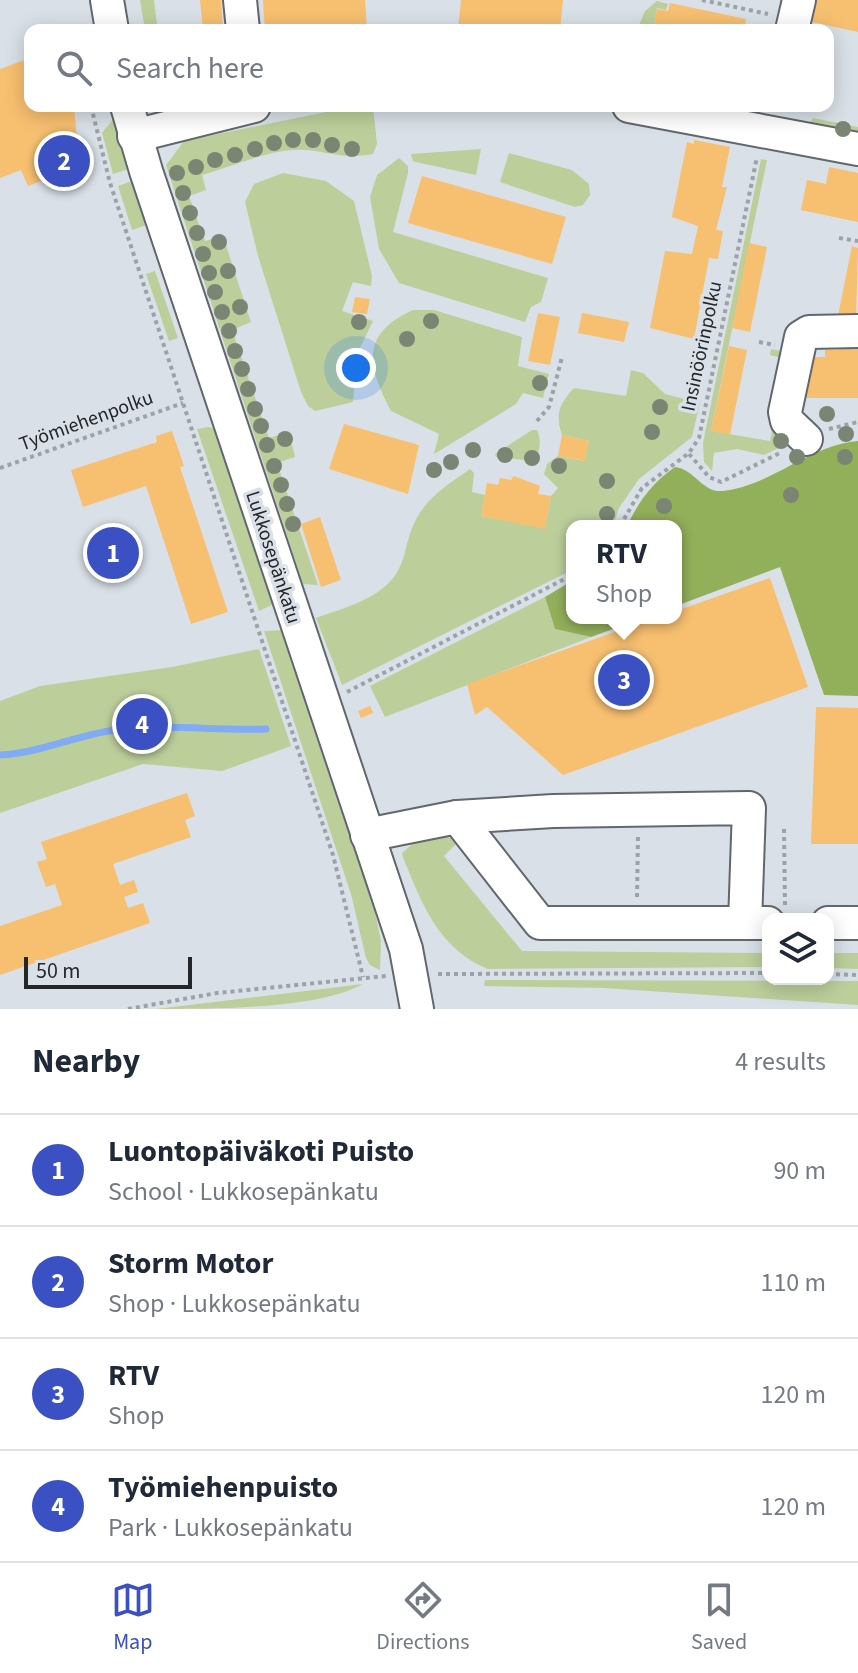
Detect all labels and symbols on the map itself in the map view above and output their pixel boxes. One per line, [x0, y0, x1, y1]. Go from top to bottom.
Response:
pin: 2 [38, 131, 90, 191]
street label: Insinöörinpolku [675, 279, 729, 414]
your location [336, 348, 376, 388]
street label: Työmiehenpolku [15, 384, 157, 458]
street label: Lukkosepänkatu [238, 487, 308, 627]
pin: 1 [87, 523, 139, 583]
pin: 3 [598, 650, 650, 710]
pin: 4 [116, 694, 168, 754]
scale bar [24, 953, 192, 989]

